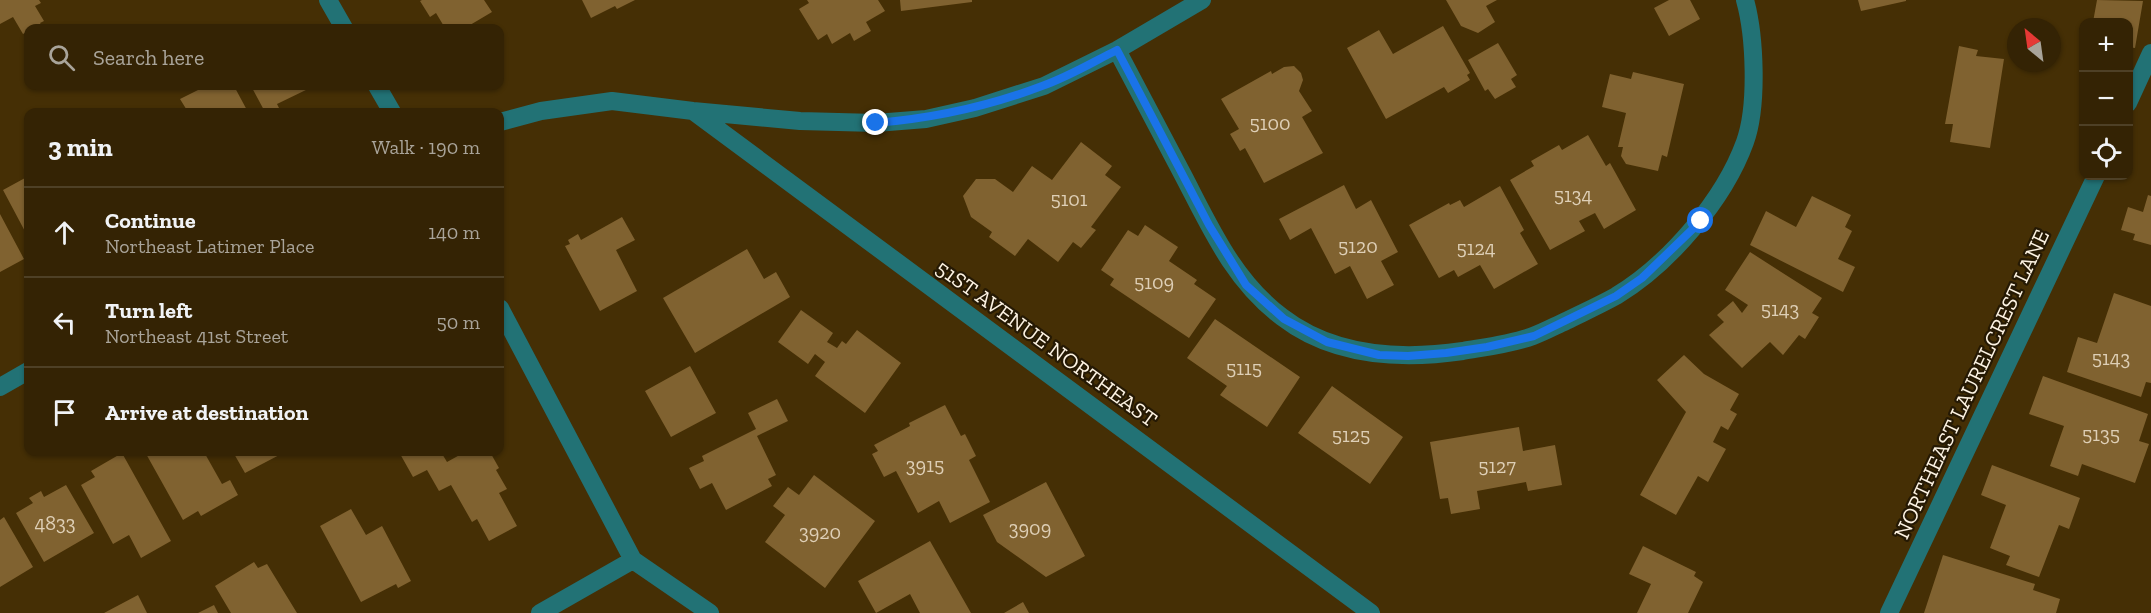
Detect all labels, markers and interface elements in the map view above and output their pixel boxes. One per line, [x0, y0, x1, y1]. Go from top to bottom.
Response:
north arrow [2007, 18, 2061, 72]
map controls [2079, 18, 2133, 180]
button: + [2079, 18, 2133, 72]
search box [24, 24, 504, 90]
icon: search [45, 41, 78, 74]
text: Search here [93, 44, 204, 71]
button: − [2079, 72, 2133, 126]
route end [862, 109, 888, 135]
house number: 5100 [1250, 111, 1290, 135]
button: locate [2079, 126, 2133, 180]
text: 3 min [48, 131, 113, 163]
text: Walk · 190 m [372, 135, 480, 159]
house number: 5134 [1554, 183, 1592, 207]
house number: 5101 [1050, 187, 1088, 211]
text: Continue [105, 207, 196, 234]
route start [1687, 207, 1713, 233]
icon: ahead [48, 216, 81, 249]
text: 140 m [428, 220, 480, 244]
street label: NORTHEAST LAURELCREST LANE [1888, 225, 2055, 543]
text: Northeast Latimer Place [105, 234, 314, 258]
house number: 5120 [1338, 234, 1378, 258]
house number: 5124 [1456, 236, 1496, 260]
street label: 51ST AVENUE NORTHEAST [931, 254, 1163, 433]
house number: 5109 [1134, 270, 1174, 294]
text: Turn left [105, 297, 192, 324]
house number: 5143 [1761, 297, 1799, 321]
icon: left [48, 306, 81, 339]
text: 50 m [436, 310, 480, 334]
text: Northeast 41st Street [105, 324, 288, 348]
house number: 5143 [2092, 346, 2130, 370]
house number: 5115 [1226, 356, 1262, 380]
icon: arrive [48, 396, 81, 429]
text: Arrive at destination [105, 399, 308, 426]
house number: 5135 [2082, 422, 2120, 446]
house number: 5125 [1332, 423, 1370, 447]
house number: 3915 [906, 453, 944, 477]
house number: 5127 [1478, 454, 1516, 478]
house number: 4833 [34, 511, 76, 535]
house number: 3909 [1009, 516, 1051, 540]
house number: 3920 [799, 520, 841, 544]

